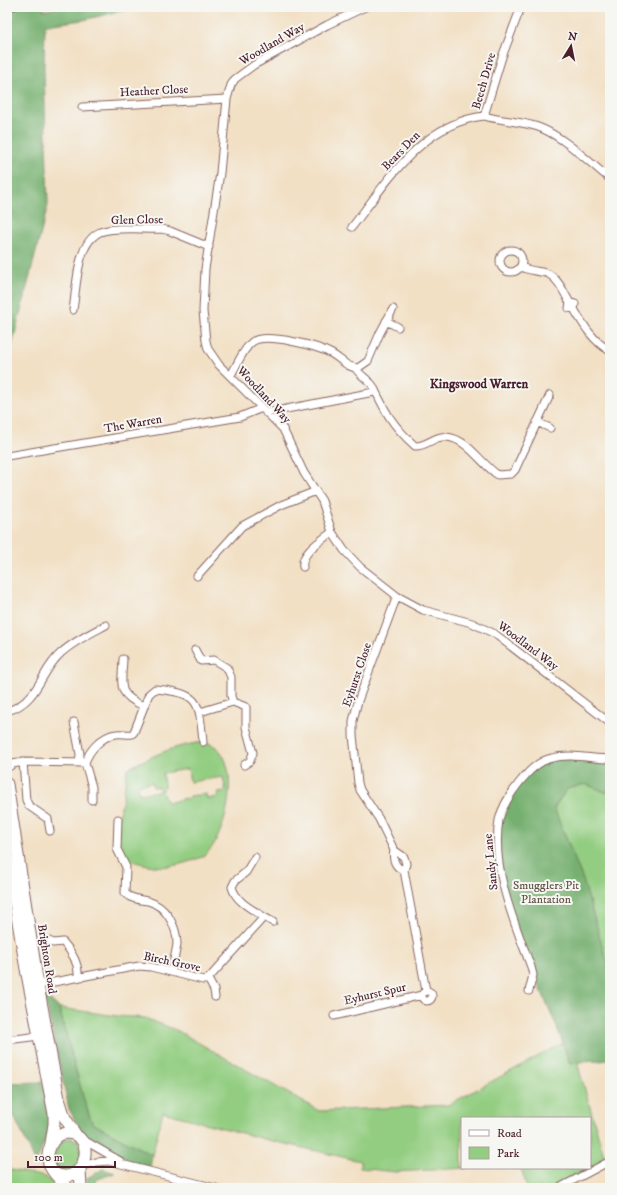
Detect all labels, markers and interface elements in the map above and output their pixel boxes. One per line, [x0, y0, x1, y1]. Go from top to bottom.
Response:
street label: Woodland Way [236, 19, 307, 69]
north arrow [551, 26, 591, 66]
text: N [567, 29, 578, 45]
street label: Beech Drive [469, 51, 499, 111]
street label: Heather Close [119, 82, 189, 100]
street label: Bears Den [379, 128, 424, 174]
street label: Glen Close [111, 212, 163, 228]
street label: Woodland Way [233, 363, 294, 427]
district label: Kingswood Warren [430, 376, 529, 393]
street label: The Warren [103, 411, 164, 436]
street label: Woodland Way [494, 618, 562, 674]
street label: Eyhurst Close [339, 641, 375, 709]
street label: Sandy Lane [481, 833, 501, 891]
park label: Smugglers Pit Plantation [513, 878, 579, 907]
street label: Brighton Road [34, 923, 60, 995]
street label: Birch Grove [142, 949, 202, 975]
street label: Eyhurst Spur [342, 979, 408, 1008]
legend [461, 1117, 591, 1169]
text: Road [497, 1126, 522, 1141]
scale bar [28, 1143, 115, 1169]
text: Park [497, 1146, 519, 1161]
text: 100 m [34, 1150, 63, 1165]

